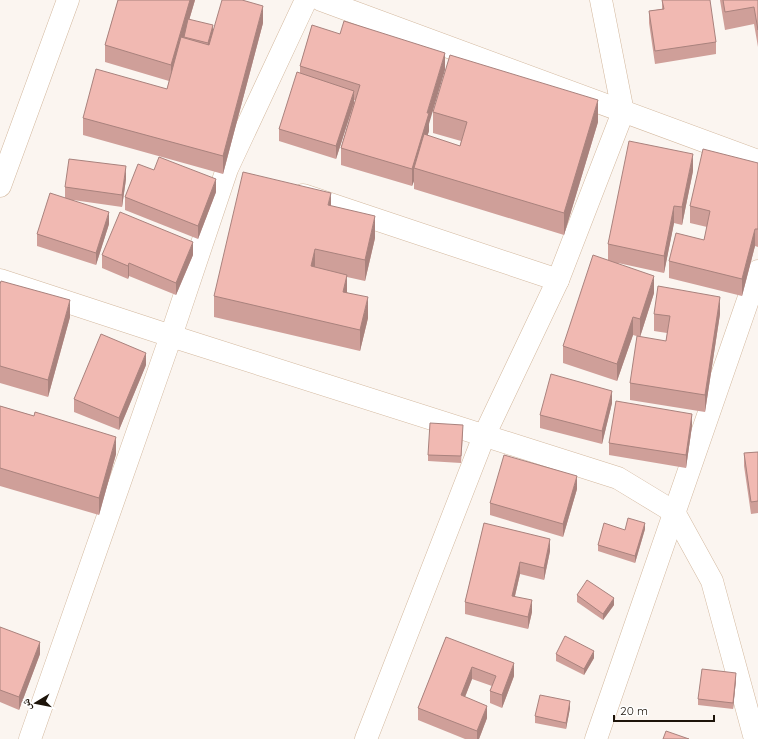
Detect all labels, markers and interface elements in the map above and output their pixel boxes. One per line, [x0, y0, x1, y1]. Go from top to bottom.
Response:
north arrow [16, 683, 56, 723]
text: ش [18, 697, 35, 712]
scale bar [614, 697, 714, 723]
text: 20 m [620, 703, 648, 718]

